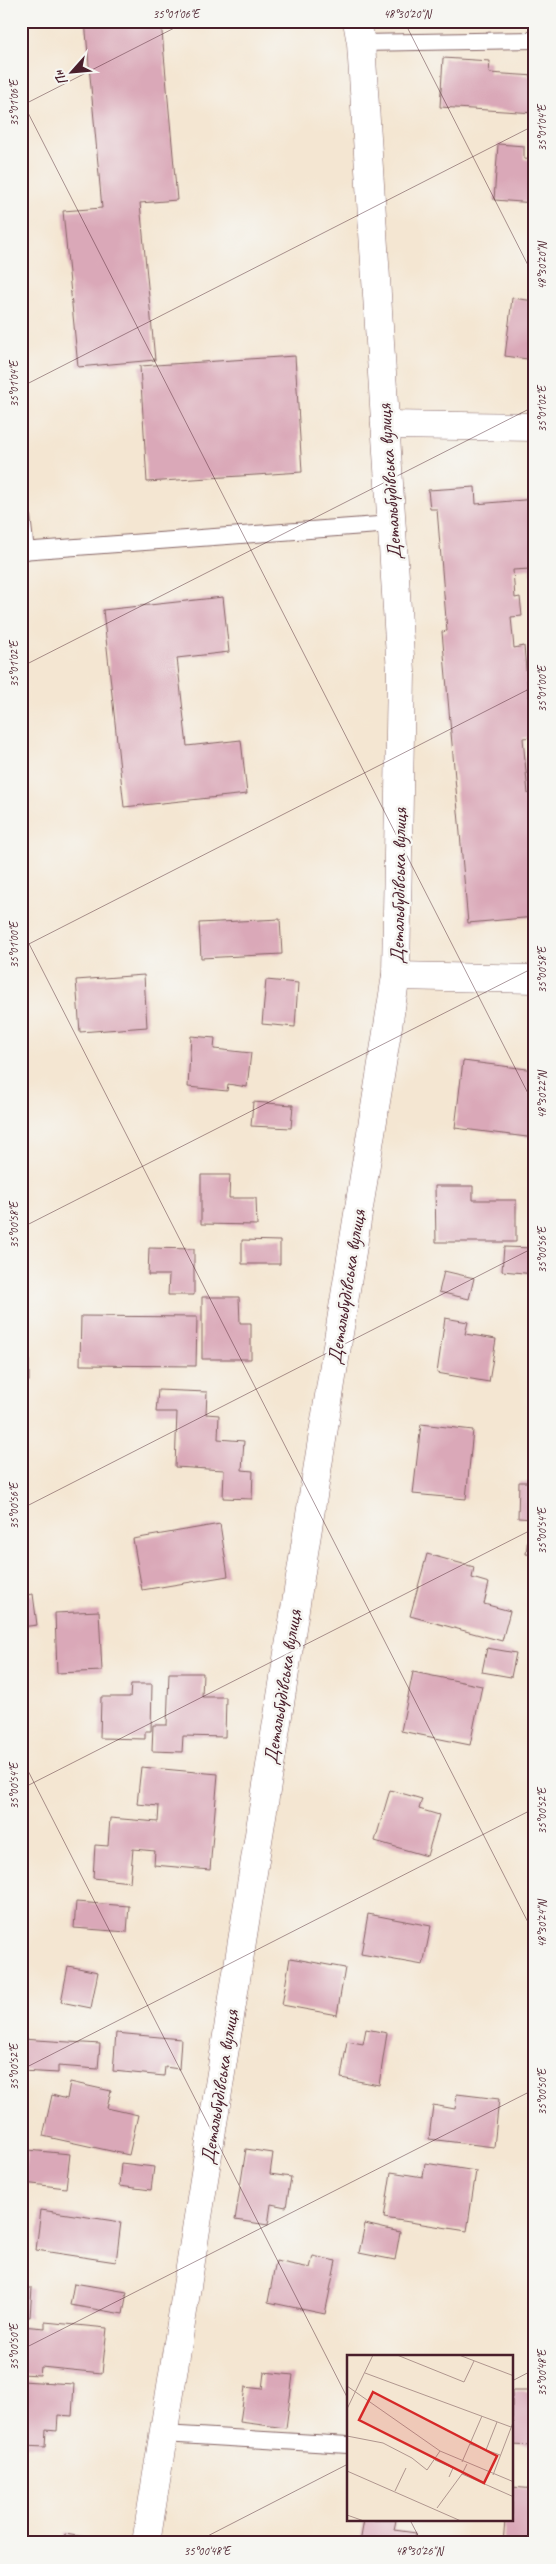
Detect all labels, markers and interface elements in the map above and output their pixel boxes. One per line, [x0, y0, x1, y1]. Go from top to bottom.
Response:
text: 35°01'06"E [153, 6, 201, 22]
text: 48°30'20"N [383, 6, 432, 22]
north arrow [48, 48, 98, 98]
text: Пн [50, 67, 72, 88]
text: 35°01'06"E [6, 78, 22, 126]
text: 35°01'04"E [534, 103, 550, 151]
text: 48°30'20"N [534, 241, 550, 290]
text: 35°01'04"E [6, 359, 22, 407]
text: 35°01'02"E [534, 384, 550, 432]
street label: Детальбудівська вулиця [372, 402, 407, 561]
text: 35°01'02"E [6, 639, 22, 687]
text: 35°01'00"E [534, 664, 550, 712]
street label: Детальбудівська вулиця [385, 807, 412, 964]
text: 35°01'00"E [6, 920, 22, 968]
text: 35°00'58"E [534, 945, 550, 993]
text: 48°30'22"N [534, 1070, 550, 1119]
text: 35°00'58"E [6, 1200, 22, 1248]
street label: Детальбудівська вулиця [322, 1207, 371, 1366]
text: 35°00'56"E [534, 1225, 550, 1273]
text: 35°00'56"E [6, 1481, 22, 1529]
text: 35°00'54"E [534, 1506, 550, 1554]
street label: Детальбудівська вулиця [258, 1607, 307, 1766]
text: 35°00'54"E [6, 1761, 22, 1809]
text: 35°00'52"E [534, 1786, 550, 1834]
text: 48°30'24"N [534, 1899, 550, 1948]
street label: Детальбудівська вулиця [195, 2007, 244, 2166]
text: 35°00'52"E [6, 2042, 22, 2090]
text: 35°00'50"E [534, 2067, 550, 2115]
text: 35°00'50"E [6, 2322, 22, 2370]
text: 35°00'48"E [534, 2348, 550, 2396]
inset map [347, 2355, 514, 2522]
text: 35°00'48"E [184, 2543, 232, 2559]
text: 48°30'26"N [395, 2543, 444, 2559]

